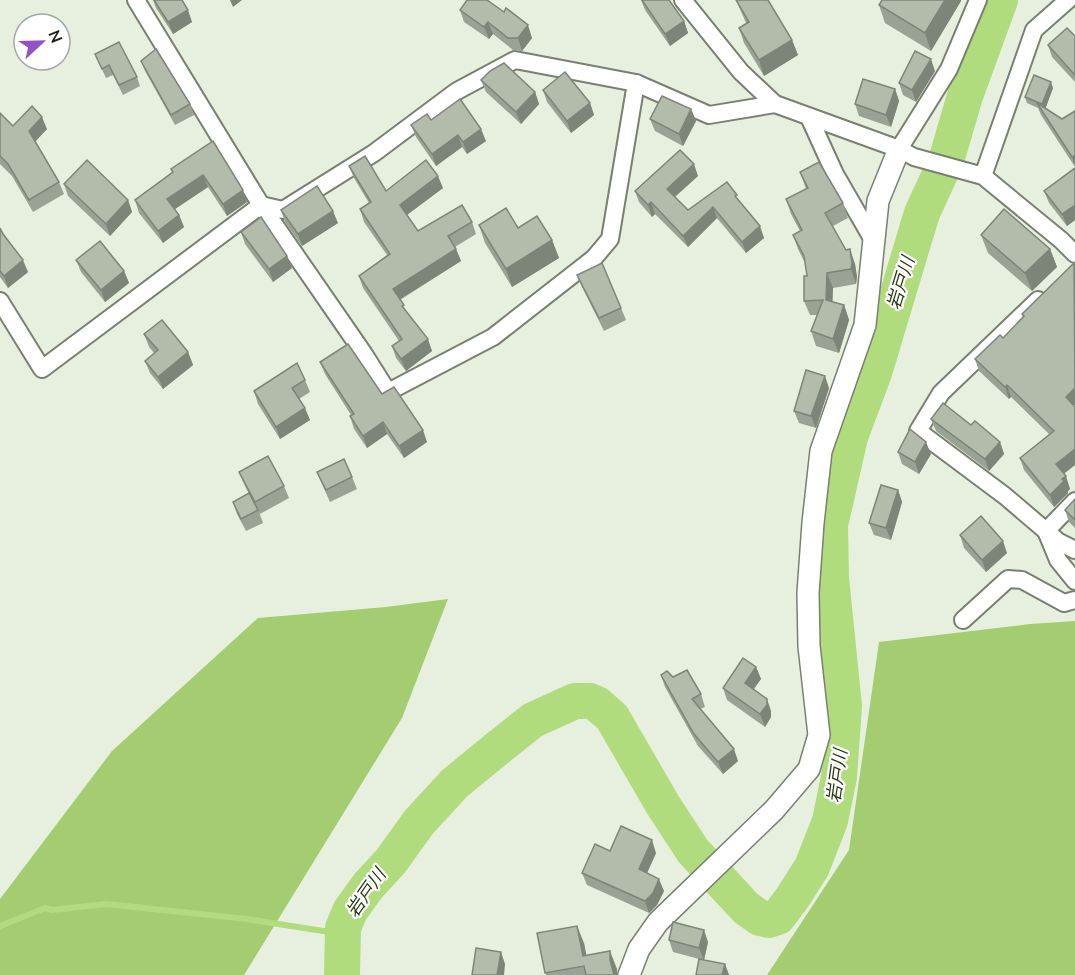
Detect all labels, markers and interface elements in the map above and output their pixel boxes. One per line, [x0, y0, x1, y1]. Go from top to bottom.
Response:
north arrow [12, 12, 72, 72]
text: N [43, 27, 67, 46]
water label: 岩戸川 [882, 252, 921, 312]
water label: 岩戸川 [821, 746, 853, 804]
water label: 岩戸川 [341, 862, 392, 922]

